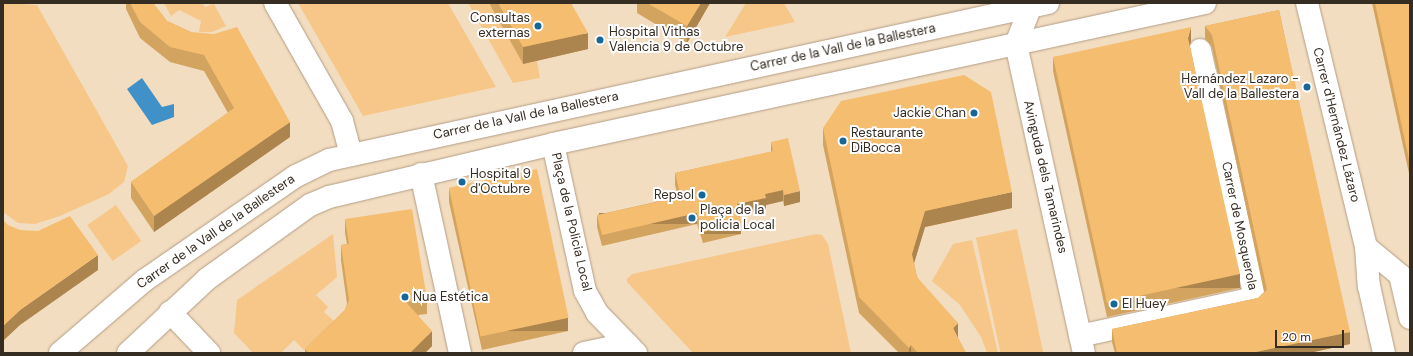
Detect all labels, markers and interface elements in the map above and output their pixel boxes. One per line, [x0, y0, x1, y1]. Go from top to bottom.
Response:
place label: Consultas externas [470, 11, 530, 42]
marker: Consultas externas [533, 21, 543, 31]
street label: Carrer de la Vall de la Ballestera [749, 21, 937, 75]
place label: Hospital Vithas Valencia 9 de Octubre [609, 25, 743, 56]
marker: Hospital Vithas Valencia 9 de Octubre [594, 34, 606, 46]
street label: Carrer d'Hernández Lázaro [1309, 46, 1363, 204]
place label: Hernández Lazaro - Vall de la Ballestera [1181, 72, 1299, 103]
marker: Hernández Lazaro - Vall de la Ballestera [1302, 82, 1312, 92]
street label: Carrer de la Vall de la Ballestera [432, 89, 620, 143]
street label: Avinguda dels Tamarindes [1020, 99, 1070, 255]
place label: Jackie Chan [893, 105, 966, 121]
marker: Jackie Chan [969, 108, 979, 118]
place label: Restaurante DiBocca [851, 126, 923, 157]
marker: Restaurante DiBocca [838, 136, 848, 146]
street label: Plaça de la Policia Local [547, 151, 595, 293]
street label: Carrer de Mosquerola [1218, 160, 1260, 292]
place label: Hospital 9 d'Octubre [470, 167, 531, 198]
street label: Carrer de la Vall de la Ballestera [134, 171, 298, 293]
marker: Hospital 9 d'Octubre [457, 177, 467, 187]
place label: Repsol [654, 187, 694, 203]
marker: Repsol [697, 190, 707, 200]
place label: Plaça de la policia Local [700, 203, 775, 234]
marker: Plaça de la policia Local [687, 213, 697, 223]
place label: Nua Estética [413, 289, 488, 305]
marker: Nua Estética [400, 292, 410, 302]
place label: El Huey [1122, 296, 1166, 312]
marker: El Huey [1109, 299, 1119, 309]
scale bar [1277, 322, 1346, 348]
text: 20 m [1282, 329, 1311, 345]

